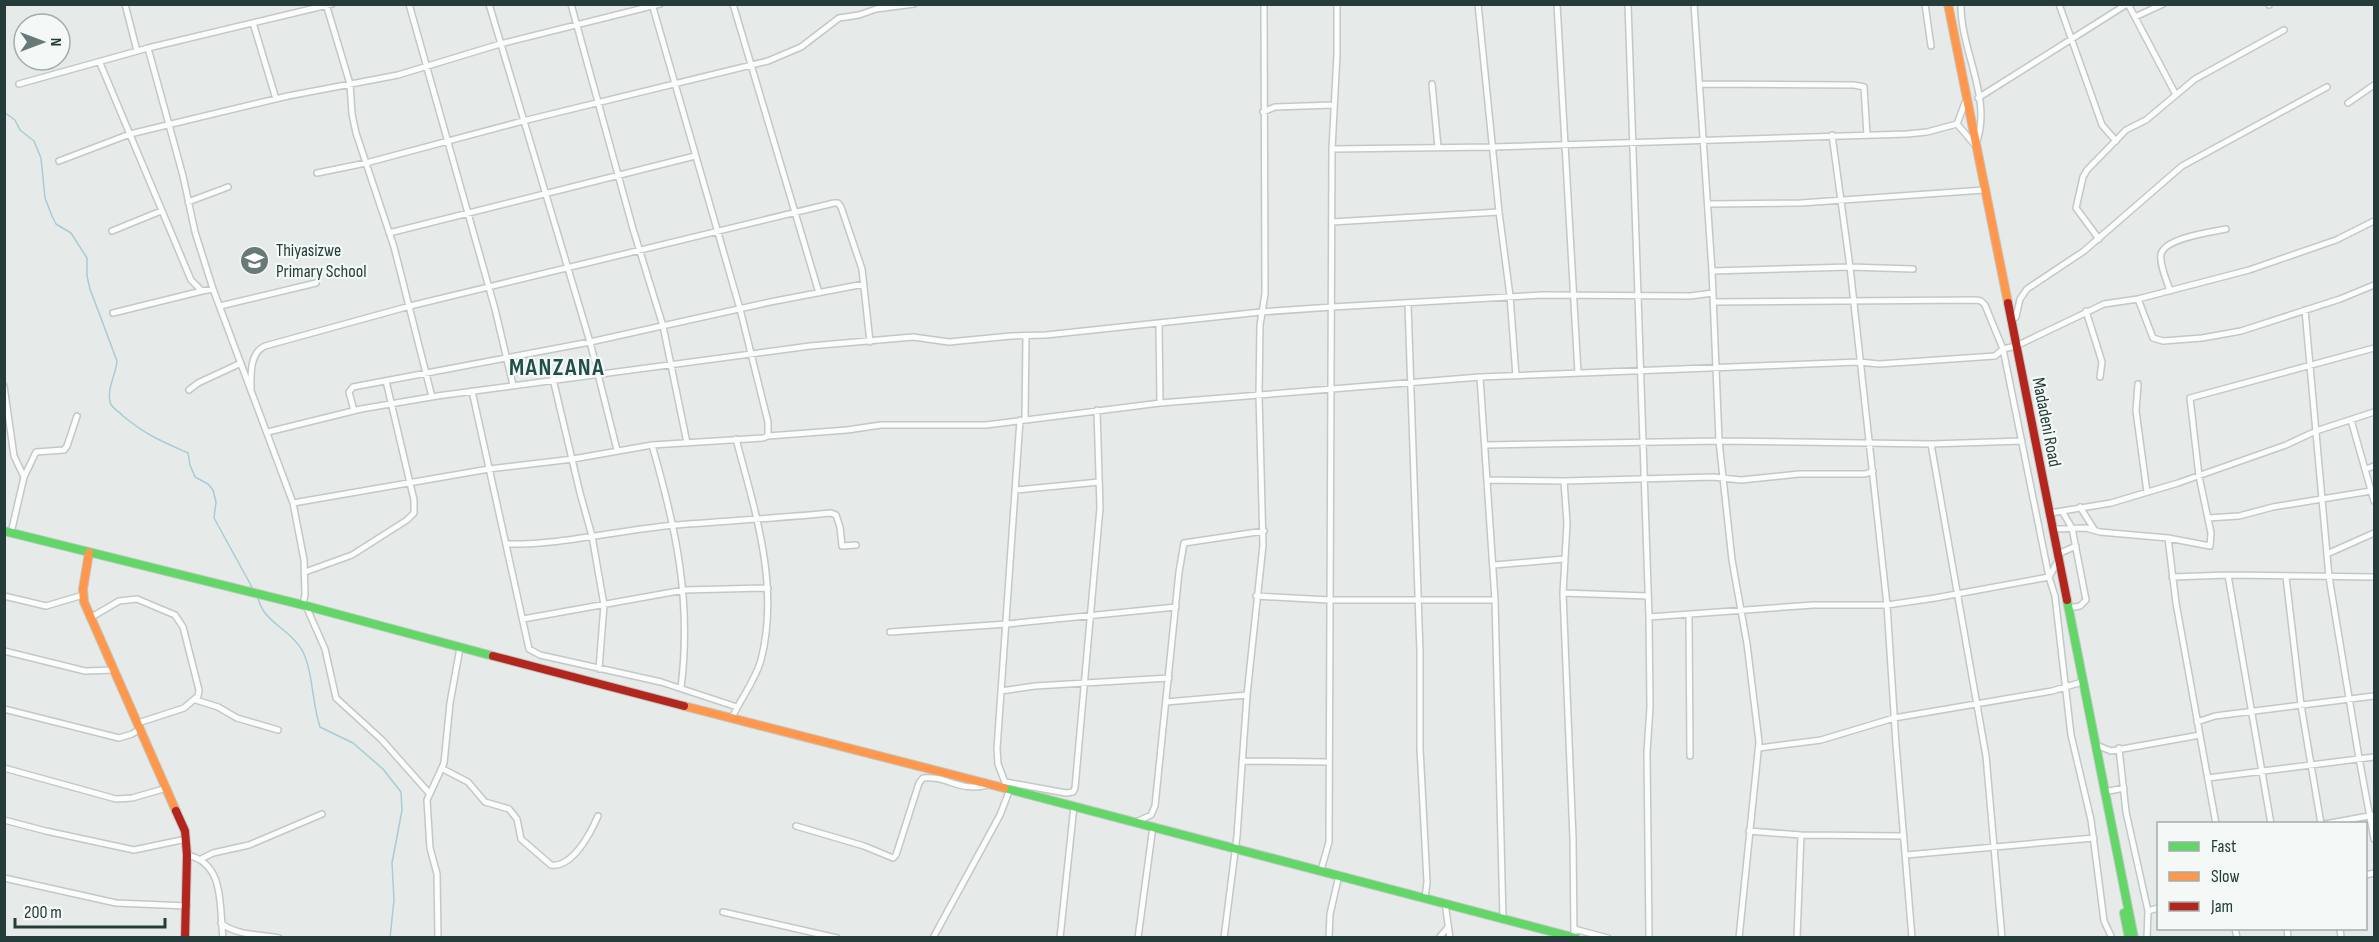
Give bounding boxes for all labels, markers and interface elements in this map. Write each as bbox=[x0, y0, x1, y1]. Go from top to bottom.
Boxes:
north arrow bbox=[12, 12, 72, 72]
text: N bbox=[46, 38, 65, 46]
place label: Thiyasizwe Primary School bbox=[276, 240, 367, 282]
school or university icon: Thiyasizwe Primary School bbox=[239, 244, 271, 276]
district label: MANZANA bbox=[509, 353, 605, 382]
street label: Madadeni Road bbox=[2028, 376, 2065, 469]
legend bbox=[2157, 822, 2367, 930]
text: Fast bbox=[2211, 836, 2237, 857]
text: Slow bbox=[2211, 866, 2240, 887]
scale bar bbox=[15, 891, 165, 929]
text: Jam bbox=[2210, 896, 2233, 917]
text: 200 m bbox=[24, 902, 62, 923]

